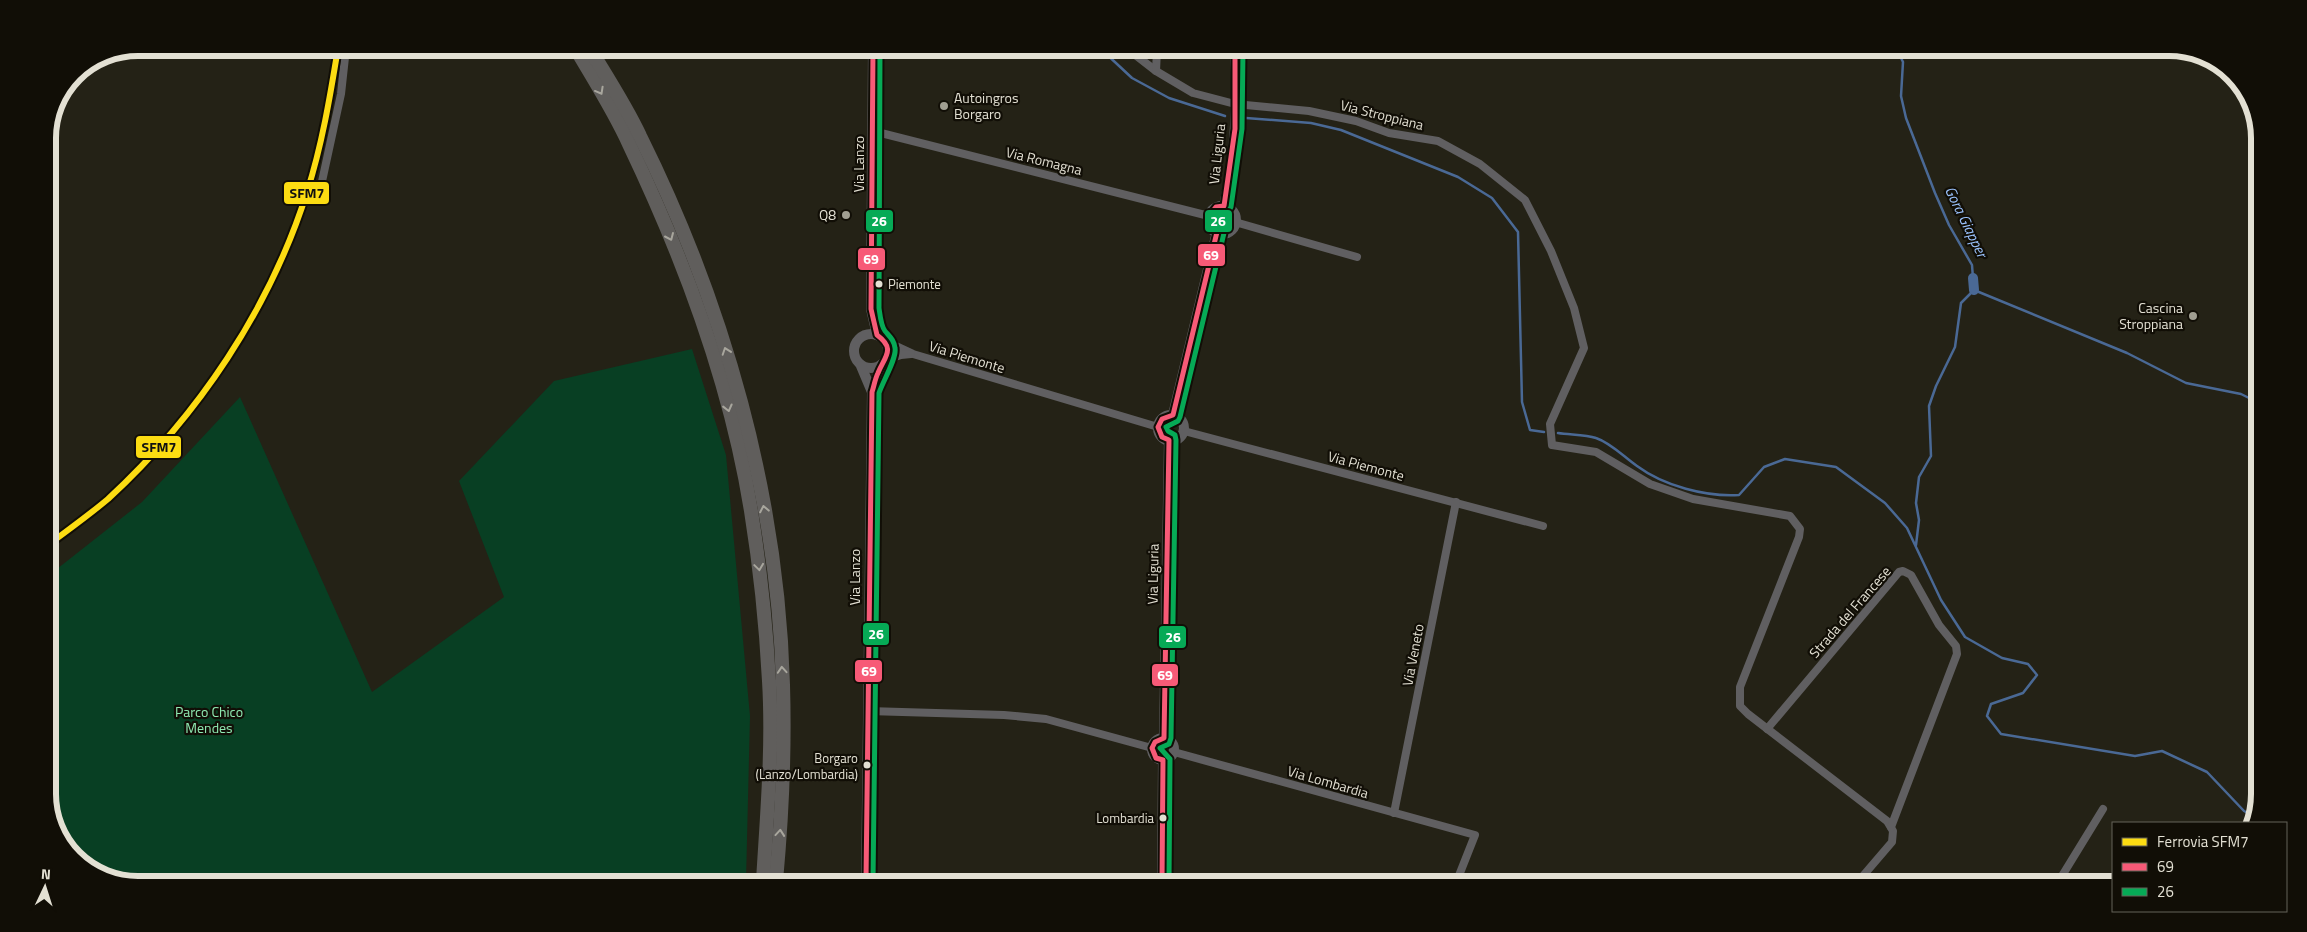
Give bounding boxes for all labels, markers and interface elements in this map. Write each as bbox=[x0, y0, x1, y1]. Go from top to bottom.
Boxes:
one-way arrow bbox=[594, 86, 604, 95]
place label: Autoingros Borgaro bbox=[954, 87, 1018, 124]
street label: Via Stroppiana bbox=[1338, 94, 1426, 135]
marker: Autoingros Borgaro bbox=[938, 100, 950, 112]
street label: Via Liguria bbox=[1203, 123, 1230, 185]
street label: Via Lanzo bbox=[848, 136, 869, 192]
street label: Via Romagna bbox=[1004, 141, 1084, 180]
line badge: SFM7 bbox=[283, 181, 330, 205]
text: SFM7 bbox=[290, 182, 324, 203]
water label: Gora Giapper bbox=[1939, 182, 1995, 264]
place label: Q8 bbox=[819, 204, 836, 225]
marker: Q8 bbox=[840, 209, 852, 221]
line badge: 26 bbox=[865, 209, 894, 233]
line badge: 26 bbox=[1204, 209, 1233, 233]
text: 26 bbox=[871, 210, 887, 231]
text: 26 bbox=[1210, 210, 1226, 231]
one-way arrow bbox=[664, 232, 675, 241]
line badge: 69 bbox=[1197, 243, 1226, 267]
text: 69 bbox=[1203, 244, 1219, 265]
line badge: 69 bbox=[857, 247, 886, 271]
text: 69 bbox=[863, 248, 879, 269]
place label: Piemonte bbox=[888, 274, 941, 294]
marker: Piemonte bbox=[874, 279, 884, 289]
place label: Cascina Stroppiana bbox=[2119, 297, 2183, 334]
marker: Cascina Stroppiana bbox=[2187, 310, 2199, 322]
street label: Via Piemonte bbox=[927, 335, 1008, 378]
one-way arrow bbox=[722, 347, 732, 356]
one-way arrow bbox=[722, 403, 733, 412]
line badge: SFM7 bbox=[135, 435, 182, 459]
text: SFM7 bbox=[142, 436, 176, 457]
street label: Via Piemonte bbox=[1326, 445, 1407, 486]
one-way arrow bbox=[760, 504, 770, 513]
street label: Via Liguria bbox=[1141, 543, 1164, 604]
street label: Via Lanzo bbox=[844, 549, 865, 605]
street label: Strada del Francese bbox=[1804, 561, 1895, 662]
one-way arrow bbox=[753, 563, 764, 571]
line badge: 26 bbox=[862, 622, 890, 646]
street label: Via Veneto bbox=[1396, 622, 1429, 688]
text: 26 bbox=[868, 623, 884, 644]
line badge: 26 bbox=[1158, 625, 1187, 649]
text: 26 bbox=[1165, 626, 1181, 647]
line badge: 69 bbox=[854, 659, 883, 683]
text: 69 bbox=[861, 660, 877, 681]
line badge: 69 bbox=[1151, 663, 1179, 687]
text: 69 bbox=[1157, 664, 1173, 685]
one-way arrow bbox=[777, 666, 788, 674]
park label: Parco Chico Mendes bbox=[175, 701, 243, 738]
place label: Borgaro (Lanzo/Lombardia) bbox=[756, 748, 858, 784]
marker: Borgaro (Lanzo/Lombardia) bbox=[862, 760, 872, 770]
street label: Via Lombardia bbox=[1285, 760, 1371, 803]
place label: Lombardia bbox=[1096, 808, 1154, 828]
marker: Lombardia bbox=[1158, 813, 1168, 823]
legend bbox=[2112, 822, 2287, 912]
one-way arrow bbox=[774, 828, 785, 836]
text: Ferrovia SFM7 bbox=[2157, 830, 2249, 853]
text: 69 bbox=[2157, 855, 2174, 878]
north arrow bbox=[20, 862, 70, 912]
text: N bbox=[40, 863, 52, 884]
text: 26 bbox=[2157, 880, 2174, 903]

